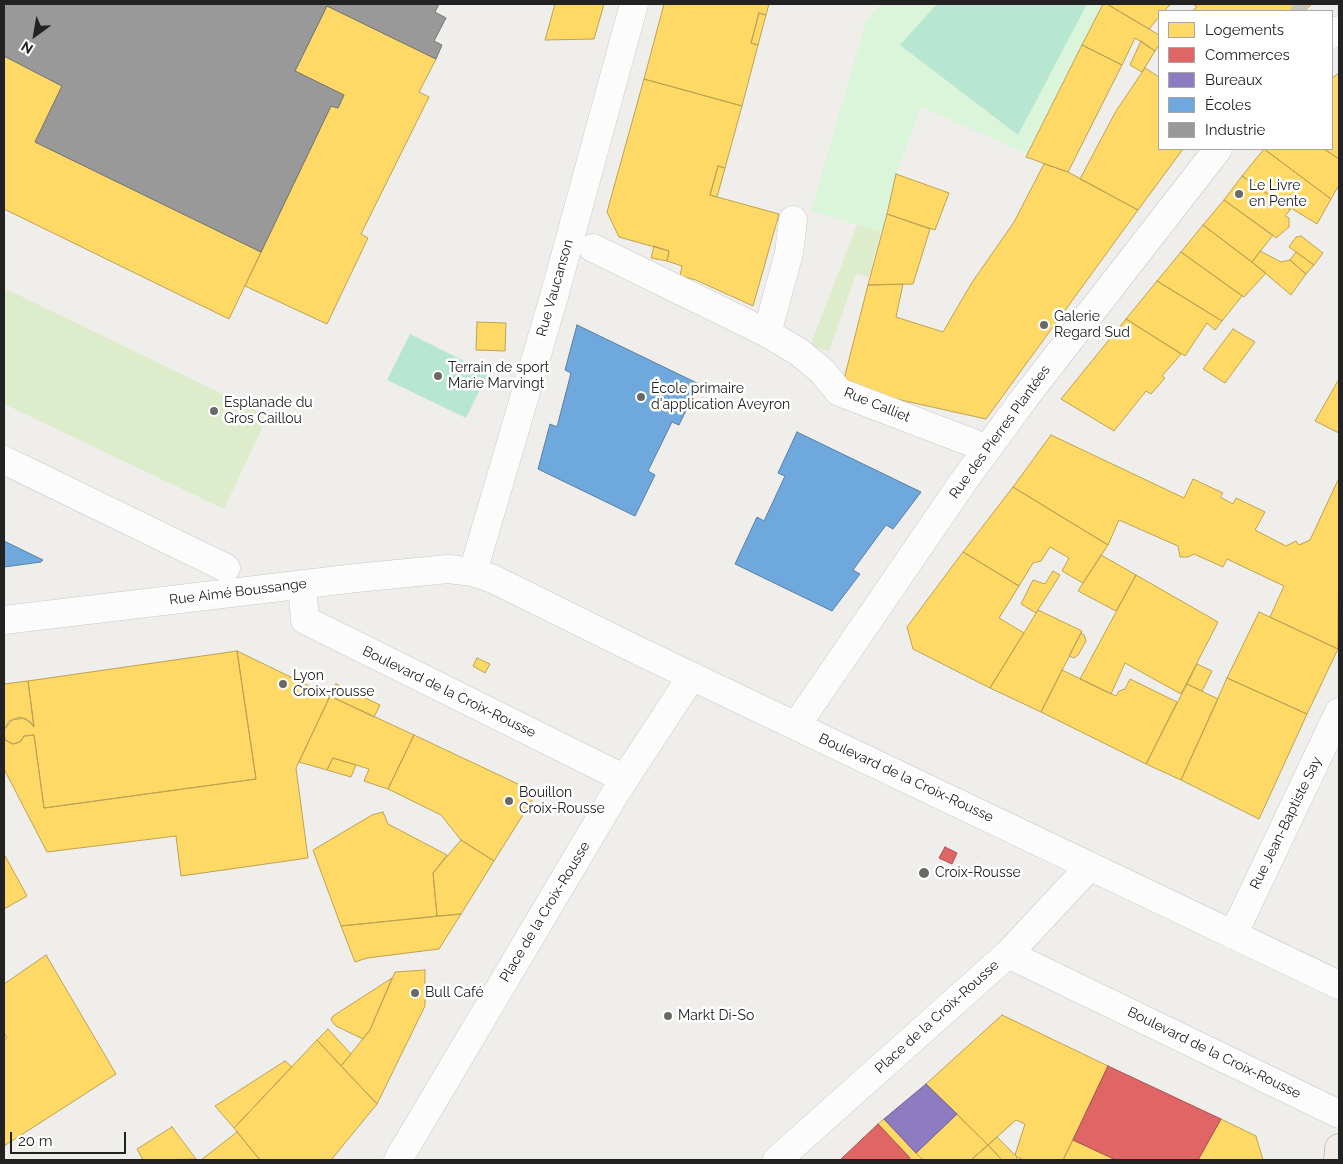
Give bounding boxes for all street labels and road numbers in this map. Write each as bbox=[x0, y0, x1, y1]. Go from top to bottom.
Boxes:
street label: Rue Vaucanson bbox=[533, 237, 577, 339]
street label: Rue des Pierres Plantées bbox=[946, 362, 1054, 502]
street label: Rue Calliet bbox=[841, 384, 913, 426]
street label: Rue Aimé Boussange bbox=[168, 575, 308, 609]
street label: Boulevard de la Croix-Rousse bbox=[360, 643, 538, 741]
street label: Boulevard de la Croix-Rousse bbox=[816, 730, 996, 826]
street label: Rue Jean-Baptiste Say bbox=[1247, 754, 1325, 892]
street label: Place de la Croix-Rousse bbox=[496, 839, 594, 985]
street label: Place de la Croix-Rousse bbox=[872, 957, 1002, 1077]
street label: Boulevard de la Croix-Rousse bbox=[1125, 1004, 1303, 1102]

